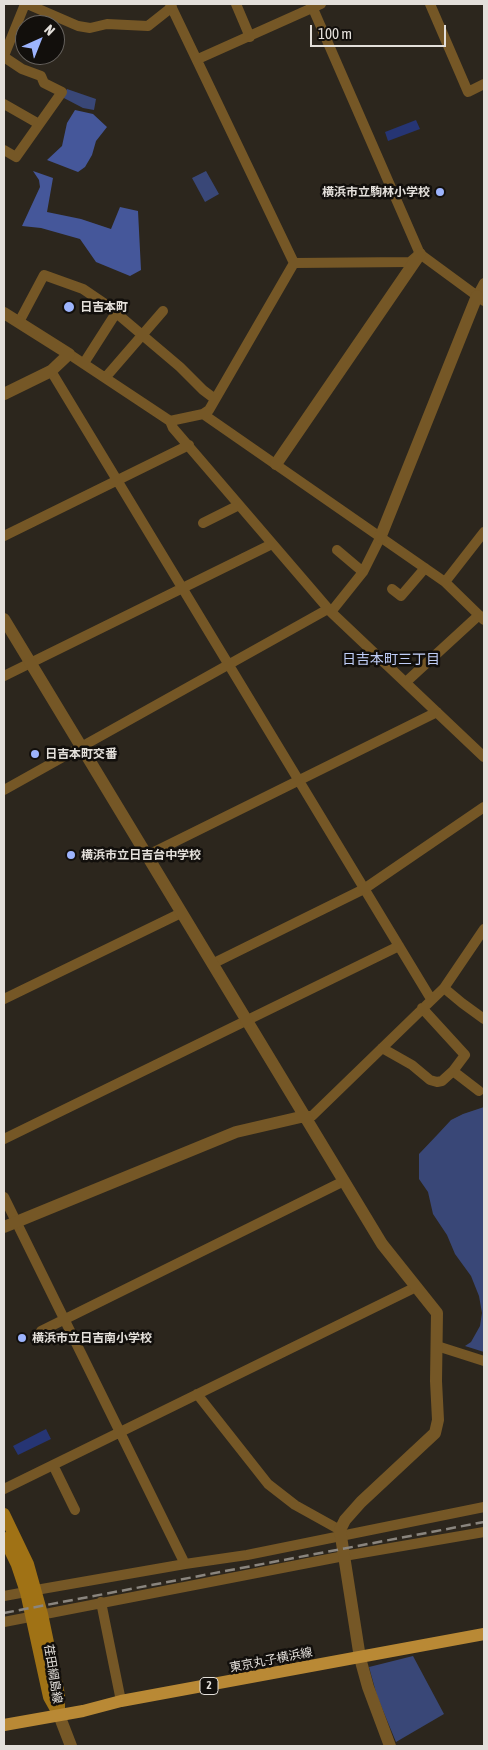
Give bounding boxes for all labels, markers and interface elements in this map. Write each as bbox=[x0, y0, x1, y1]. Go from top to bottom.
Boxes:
north arrow bbox=[15, 15, 65, 65]
scale bar bbox=[313, 15, 449, 47]
text: N bbox=[41, 21, 58, 39]
text: 100 m bbox=[318, 25, 352, 42]
place label: 横浜市立駒林小学校 bbox=[322, 185, 430, 199]
marker: 横浜市立駒林小学校 bbox=[434, 186, 446, 198]
marker: 日吉本町 bbox=[62, 300, 76, 314]
place label: 日吉本町 bbox=[80, 300, 128, 314]
district label: 日吉本町三丁目 bbox=[342, 652, 440, 668]
place label: 日吉本町交番 bbox=[45, 747, 117, 761]
marker: 日吉本町交番 bbox=[29, 748, 41, 760]
place label: 横浜市立日吉台中学校 bbox=[81, 848, 201, 862]
marker: 横浜市立日吉台中学校 bbox=[65, 849, 77, 861]
place label: 横浜市立日吉南小学校 bbox=[32, 1331, 152, 1345]
marker: 横浜市立日吉南小学校 bbox=[16, 1332, 28, 1344]
street label: 荏田綱島線 bbox=[41, 1643, 65, 1705]
street label: 東京丸子横浜線 bbox=[228, 1645, 314, 1675]
road number: 2 bbox=[200, 1678, 218, 1694]

